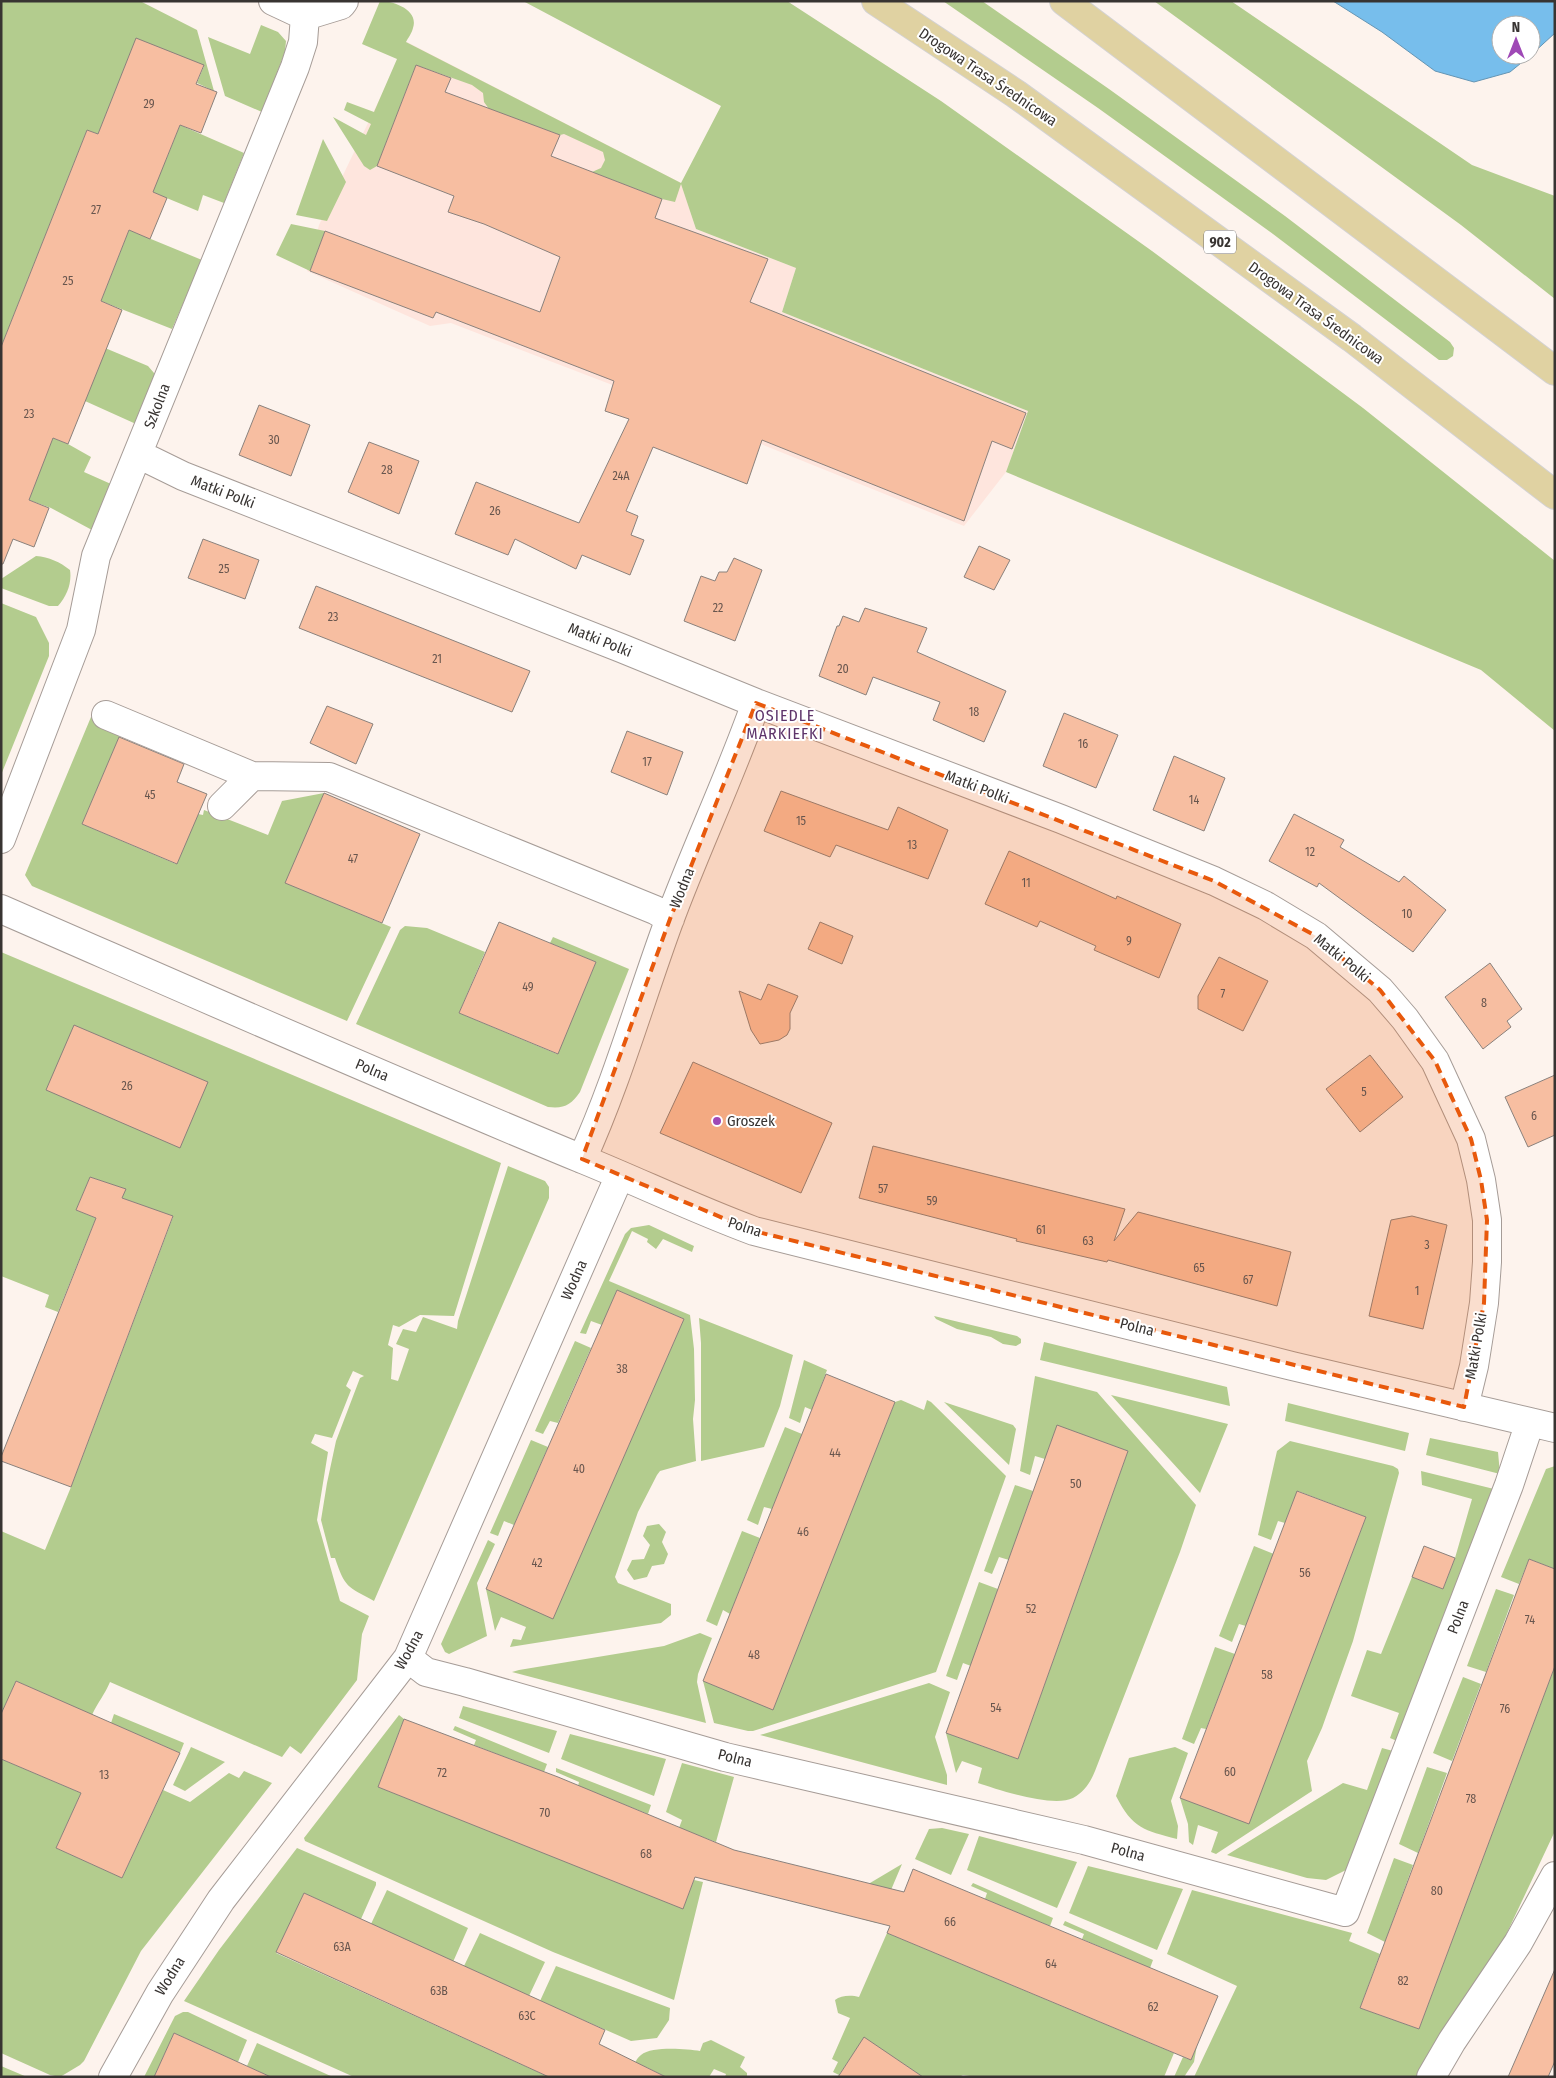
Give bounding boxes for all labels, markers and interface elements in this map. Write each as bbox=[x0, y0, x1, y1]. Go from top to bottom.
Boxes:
north arrow bbox=[1491, 15, 1541, 65]
text: N bbox=[1512, 19, 1520, 36]
street label: Drogowa Trasa Średnicowa bbox=[916, 24, 1060, 130]
house number: 29 bbox=[143, 97, 155, 111]
house number: 27 bbox=[91, 203, 101, 217]
road number: 902 bbox=[1204, 230, 1236, 253]
street label: Drogowa Trasa Średnicowa bbox=[1245, 258, 1387, 368]
house number: 25 bbox=[63, 274, 74, 288]
street label: Szkolna bbox=[140, 381, 174, 431]
house number: 23 bbox=[24, 407, 34, 421]
house number: 30 bbox=[268, 433, 280, 447]
house number: 28 bbox=[381, 463, 393, 477]
house number: 24A bbox=[612, 469, 630, 483]
street label: Matki Polki bbox=[188, 472, 258, 512]
house number: 26 bbox=[489, 504, 501, 518]
house number: 25 bbox=[219, 562, 230, 576]
house number: 22 bbox=[713, 601, 723, 615]
house number: 23 bbox=[328, 610, 338, 624]
street label: Matki Polki bbox=[565, 619, 635, 661]
house number: 21 bbox=[432, 652, 442, 666]
house number: 20 bbox=[837, 662, 849, 676]
house number: 18 bbox=[969, 705, 979, 719]
district label: OSIEDLE MARKIEFKI bbox=[746, 706, 824, 743]
house number: 16 bbox=[1078, 737, 1088, 751]
house number: 17 bbox=[642, 755, 652, 769]
street label: Matki Polki bbox=[942, 767, 1012, 807]
house number: 45 bbox=[144, 788, 156, 802]
house number: 14 bbox=[1189, 793, 1199, 807]
house number: 15 bbox=[796, 814, 807, 828]
house number: 13 bbox=[907, 838, 917, 852]
house number: 12 bbox=[1305, 845, 1315, 859]
house number: 47 bbox=[348, 852, 358, 866]
street label: Wodna bbox=[666, 865, 698, 911]
house number: 11 bbox=[1021, 876, 1031, 890]
house number: 10 bbox=[1402, 907, 1412, 921]
street label: Matki Polki bbox=[1310, 930, 1374, 986]
house number: 9 bbox=[1126, 934, 1132, 948]
house number: 49 bbox=[522, 980, 534, 994]
house number: 7 bbox=[1221, 987, 1226, 1001]
house number: 8 bbox=[1481, 996, 1487, 1010]
street label: Polna bbox=[353, 1055, 391, 1085]
house number: 26 bbox=[121, 1079, 133, 1093]
house number: 5 bbox=[1361, 1085, 1367, 1099]
house number: 6 bbox=[1531, 1109, 1537, 1123]
place label: Groszek bbox=[727, 1112, 775, 1130]
marker: Groszek bbox=[711, 1115, 723, 1127]
house number: 57 bbox=[878, 1182, 888, 1196]
house number: 59 bbox=[926, 1194, 938, 1208]
street label: Polna bbox=[726, 1213, 764, 1241]
house number: 61 bbox=[1036, 1223, 1046, 1237]
house number: 63 bbox=[1082, 1234, 1094, 1248]
house number: 3 bbox=[1424, 1238, 1430, 1252]
street label: Wodna bbox=[557, 1257, 591, 1303]
house number: 65 bbox=[1193, 1261, 1205, 1275]
house number: 67 bbox=[1243, 1273, 1253, 1287]
house number: 1 bbox=[1415, 1284, 1419, 1298]
street label: Matki Polki bbox=[1461, 1311, 1491, 1381]
street label: Polna bbox=[1118, 1314, 1156, 1340]
house number: 38 bbox=[616, 1362, 628, 1376]
house number: 44 bbox=[829, 1446, 841, 1460]
house number: 40 bbox=[573, 1462, 585, 1476]
house number: 50 bbox=[1070, 1477, 1082, 1491]
house number: 46 bbox=[797, 1525, 809, 1539]
house number: 42 bbox=[532, 1556, 542, 1570]
house number: 56 bbox=[1299, 1566, 1311, 1580]
street label: Polna bbox=[1443, 1598, 1473, 1636]
house number: 52 bbox=[1026, 1602, 1036, 1616]
house number: 74 bbox=[1525, 1613, 1535, 1627]
street label: Wodna bbox=[391, 1627, 427, 1673]
house number: 48 bbox=[748, 1648, 760, 1662]
house number: 58 bbox=[1261, 1668, 1273, 1682]
house number: 54 bbox=[990, 1701, 1002, 1715]
house number: 76 bbox=[1500, 1702, 1510, 1716]
street label: Polna bbox=[716, 1745, 754, 1771]
house number: 60 bbox=[1224, 1765, 1236, 1779]
house number: 72 bbox=[437, 1766, 447, 1780]
house number: 13 bbox=[99, 1768, 109, 1782]
house number: 78 bbox=[1466, 1792, 1476, 1806]
house number: 70 bbox=[540, 1806, 550, 1820]
street label: Polna bbox=[1109, 1839, 1147, 1865]
house number: 68 bbox=[640, 1847, 652, 1861]
house number: 80 bbox=[1431, 1884, 1443, 1898]
house number: 66 bbox=[944, 1915, 956, 1929]
house number: 63A bbox=[333, 1940, 351, 1954]
street label: Wodna bbox=[151, 1953, 189, 1999]
house number: 64 bbox=[1045, 1957, 1057, 1971]
house number: 82 bbox=[1397, 1974, 1409, 1988]
house number: 63B bbox=[430, 1984, 448, 1998]
house number: 62 bbox=[1147, 2000, 1159, 2014]
house number: 63C bbox=[518, 2009, 536, 2023]

